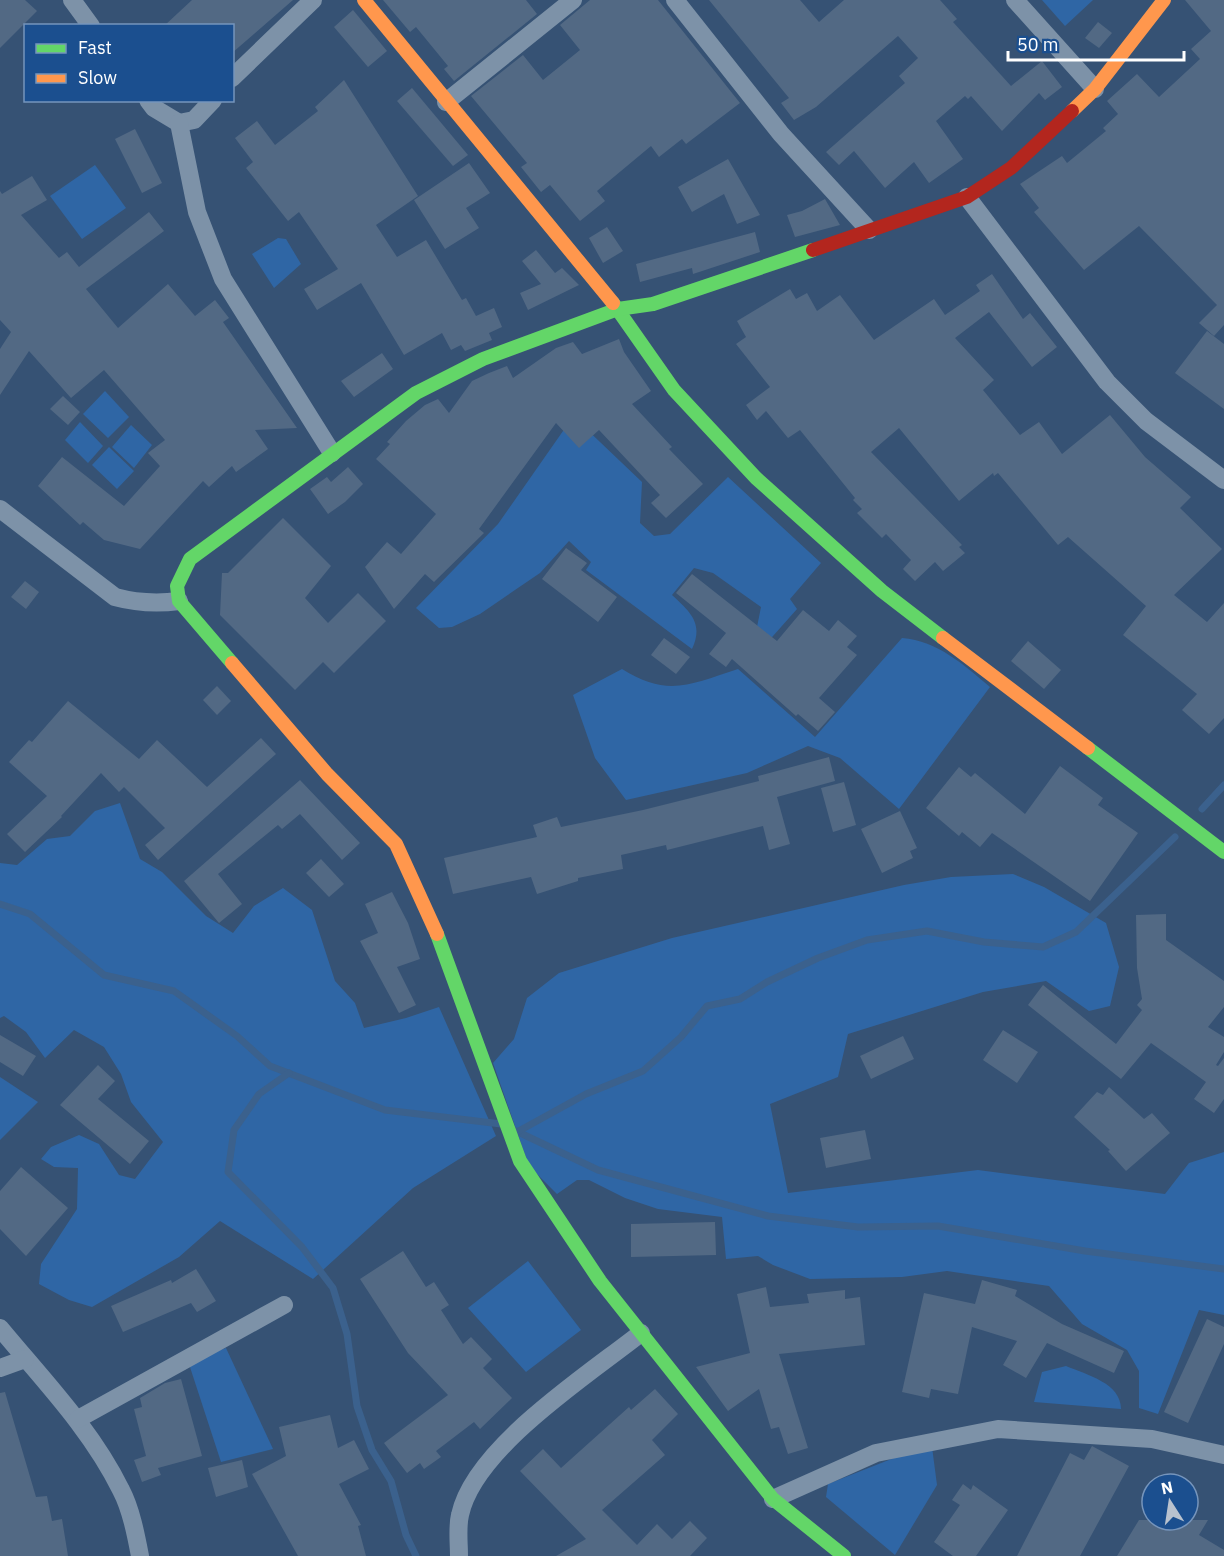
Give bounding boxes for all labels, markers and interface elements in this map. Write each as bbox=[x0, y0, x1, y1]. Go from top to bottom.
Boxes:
legend bbox=[24, 24, 234, 102]
scale bar bbox=[1008, 24, 1184, 62]
text: 50 m bbox=[1017, 33, 1059, 56]
text: Fast bbox=[78, 36, 112, 59]
text: Slow bbox=[78, 66, 117, 89]
north arrow bbox=[1140, 1472, 1200, 1532]
text: N bbox=[1159, 1476, 1175, 1498]

